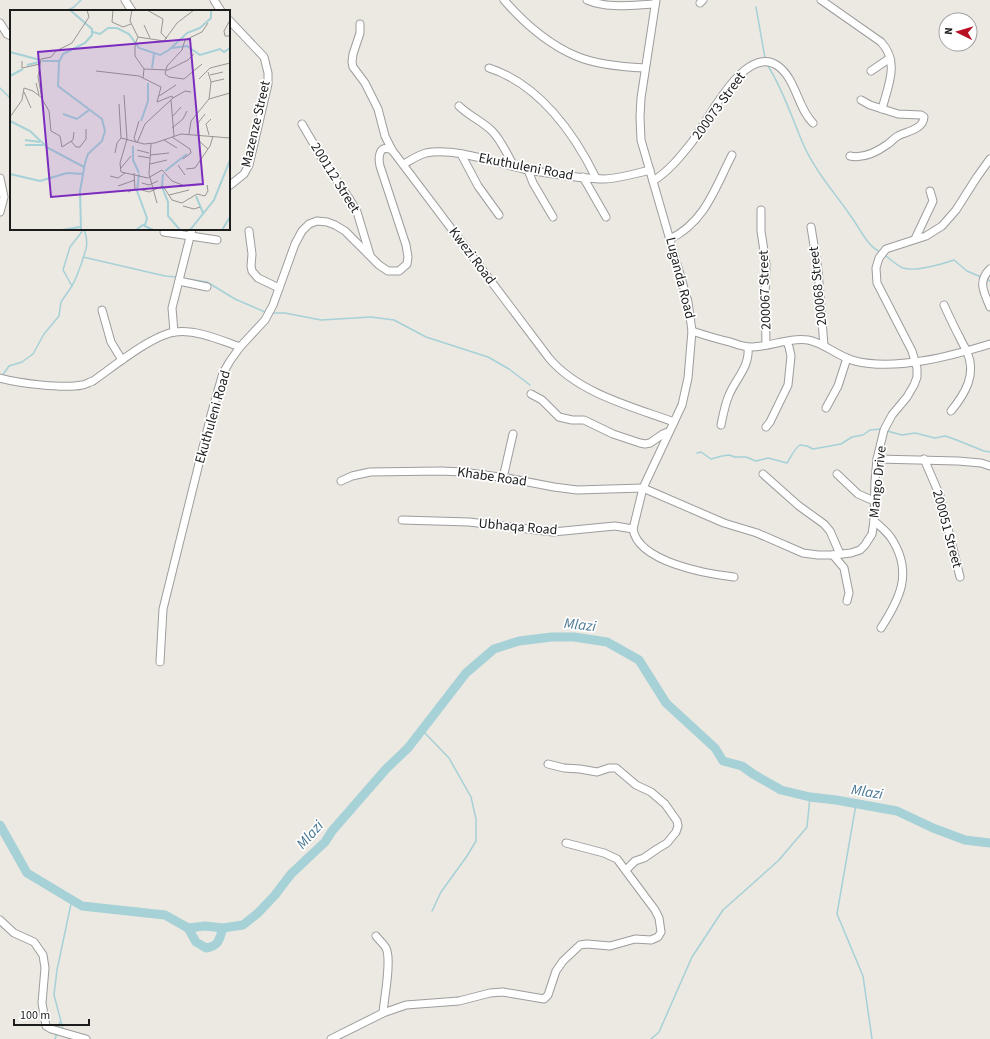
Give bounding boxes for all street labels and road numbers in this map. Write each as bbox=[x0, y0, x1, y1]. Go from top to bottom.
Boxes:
street label: 200073 Street bbox=[688, 68, 751, 144]
street label: Mazenze Street bbox=[236, 78, 276, 169]
street label: 200112 Street bbox=[305, 139, 365, 217]
street label: Ekuthuleni Road bbox=[477, 148, 575, 186]
street label: Kwezi Road bbox=[444, 223, 500, 289]
street label: Luganda Road bbox=[660, 235, 700, 321]
street label: 200068 Street bbox=[804, 245, 832, 327]
street label: 200067 Street bbox=[754, 250, 776, 330]
street label: Ekuthuleni Road bbox=[190, 368, 236, 466]
street label: Mango Drive bbox=[864, 445, 892, 519]
street label: Khabe Road bbox=[456, 462, 528, 492]
street label: 200051 Street bbox=[927, 488, 967, 570]
street label: Ubhaqa Road bbox=[478, 514, 558, 540]

